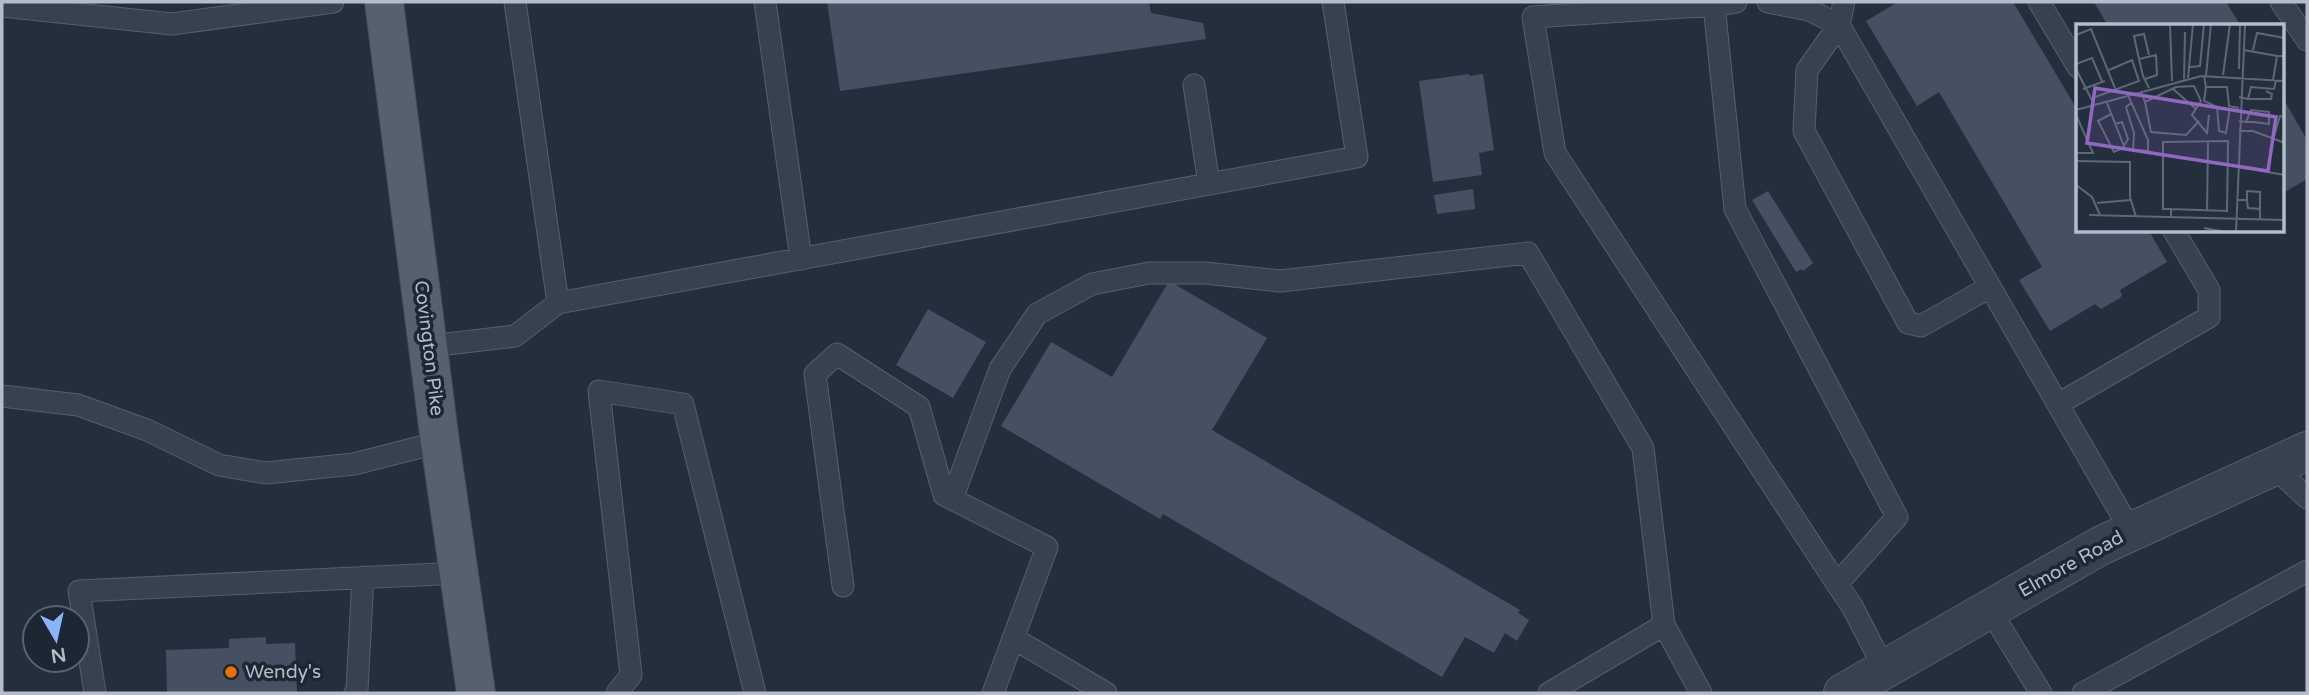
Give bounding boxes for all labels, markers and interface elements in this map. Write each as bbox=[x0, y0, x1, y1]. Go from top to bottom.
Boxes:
inset map bbox=[2076, 24, 2284, 233]
street label: Covington Pike bbox=[410, 279, 448, 417]
street label: Elmore Road bbox=[2015, 526, 2127, 602]
north arrow bbox=[21, 604, 91, 674]
text: N bbox=[49, 643, 68, 667]
place label: Wendy's bbox=[245, 661, 321, 683]
marker: Wendy's bbox=[223, 664, 239, 680]

